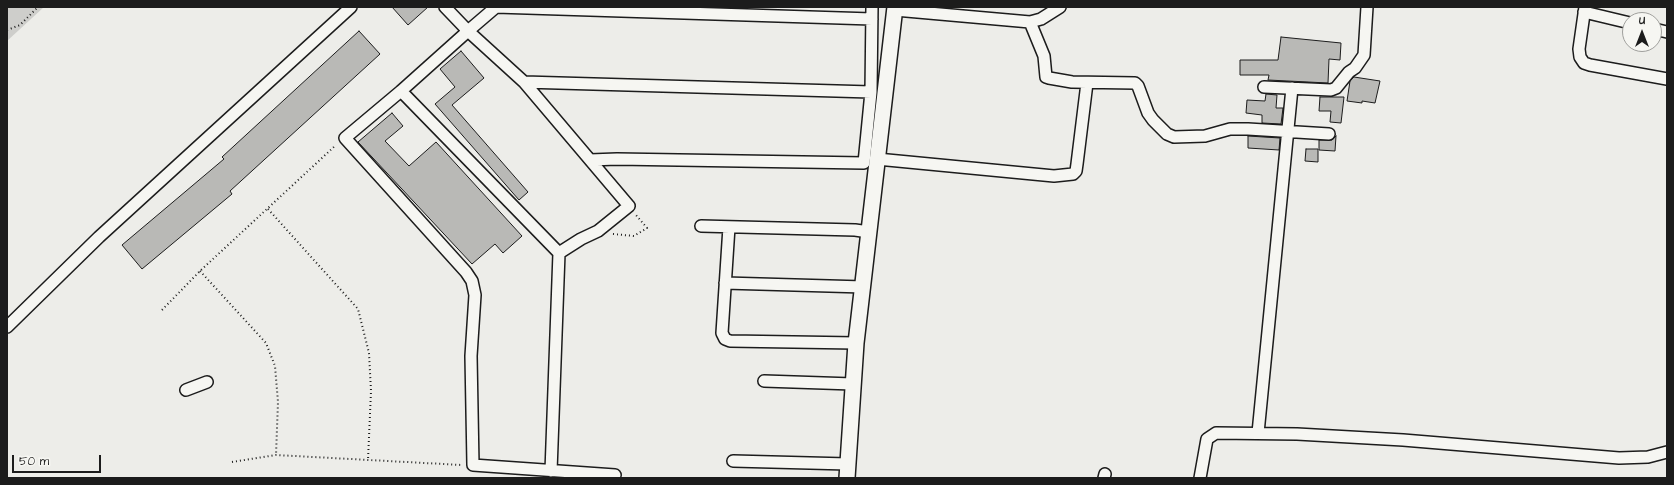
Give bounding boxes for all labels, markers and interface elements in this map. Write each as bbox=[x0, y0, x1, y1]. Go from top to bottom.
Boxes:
north arrow bbox=[1622, 12, 1662, 52]
text: U bbox=[1639, 13, 1645, 28]
scale bar bbox=[14, 447, 103, 473]
text: 50 m bbox=[19, 453, 49, 470]

